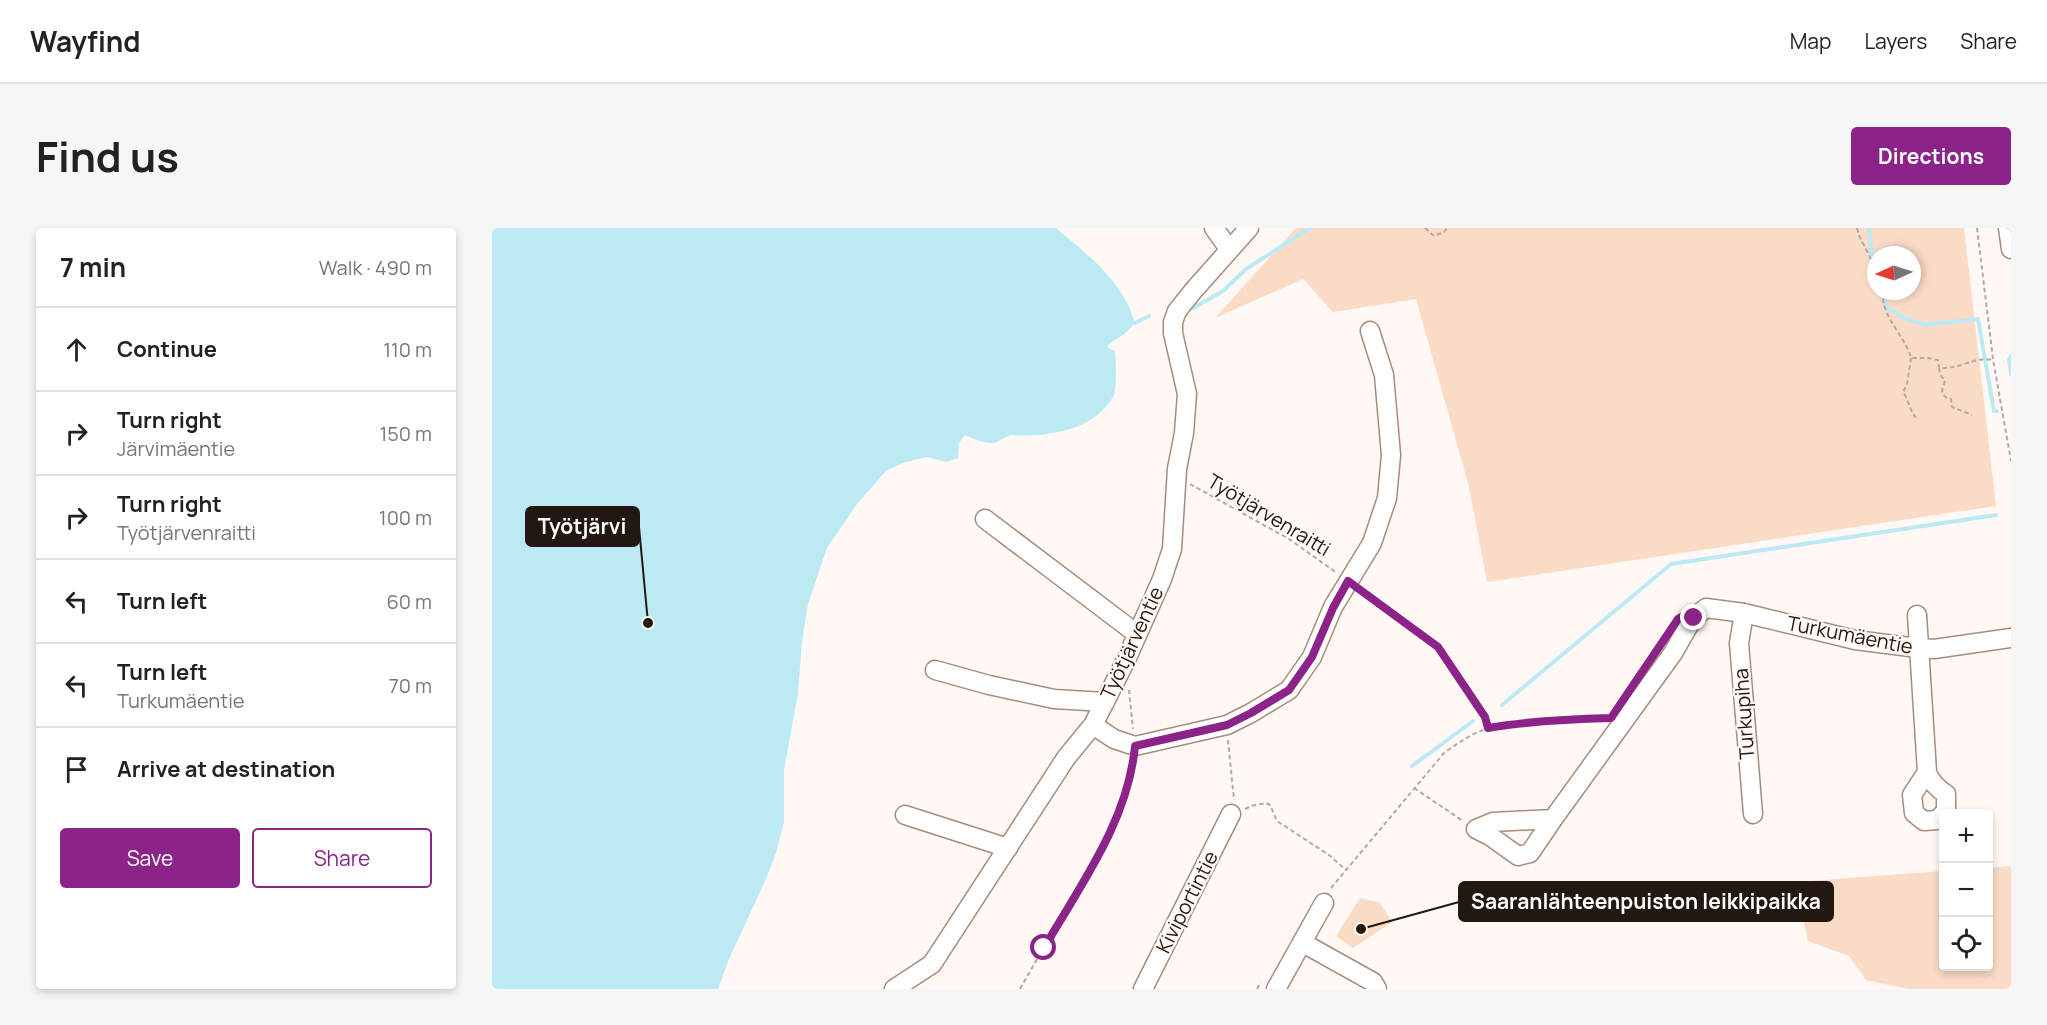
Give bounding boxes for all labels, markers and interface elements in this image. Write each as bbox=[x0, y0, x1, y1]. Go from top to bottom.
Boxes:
text: Wayfind bbox=[30, 22, 140, 60]
text: Map bbox=[1790, 27, 1831, 55]
text: Layers bbox=[1864, 27, 1927, 55]
text: Share bbox=[1960, 27, 2017, 55]
text: Find us bbox=[36, 127, 179, 185]
button: Directions bbox=[1851, 127, 2011, 185]
north arrow bbox=[1867, 246, 1921, 300]
text: 7 min bbox=[60, 249, 126, 285]
text: Walk · 490 m bbox=[319, 254, 432, 281]
icon: ahead bbox=[60, 333, 93, 366]
text: Continue bbox=[117, 334, 217, 364]
text: 110 m bbox=[383, 336, 432, 363]
text: Turn right bbox=[117, 405, 222, 435]
icon: right bbox=[60, 417, 93, 450]
text: 150 m bbox=[379, 420, 432, 447]
text: Järvimäentie bbox=[117, 435, 235, 462]
street label: Työtjärvenraitti bbox=[1203, 467, 1336, 562]
text: Turn right bbox=[117, 489, 222, 519]
icon: right bbox=[60, 501, 93, 534]
text: 100 m bbox=[379, 504, 432, 531]
callout: Työtjärvi bbox=[526, 507, 639, 546]
text: Työtjärvi bbox=[538, 512, 626, 540]
text: Työtjärvenraitti bbox=[117, 519, 256, 546]
street label: Työtjärventie bbox=[1094, 582, 1169, 703]
icon: left bbox=[60, 585, 93, 618]
text: Turn left bbox=[117, 586, 207, 616]
text: 60 m bbox=[386, 588, 432, 615]
route end bbox=[1680, 604, 1706, 630]
street label: Turkumäentie bbox=[1785, 609, 1915, 660]
text: Turn left bbox=[117, 657, 207, 687]
street label: Turkupiha bbox=[1727, 668, 1760, 761]
icon: left bbox=[60, 669, 93, 702]
text: 70 m bbox=[389, 672, 432, 699]
text: Turkumäentie bbox=[117, 687, 245, 714]
icon: arrive bbox=[60, 753, 93, 786]
text: Arrive at destination bbox=[117, 754, 335, 784]
map controls bbox=[1939, 809, 1993, 971]
button: + bbox=[1939, 809, 1993, 863]
button: Save bbox=[60, 828, 240, 888]
button: Share bbox=[252, 828, 432, 888]
street label: Kiviportintie bbox=[1149, 846, 1224, 957]
button: − bbox=[1939, 863, 1993, 917]
callout: Saaranlähteenpuiston leikkipaikka bbox=[1459, 882, 1833, 921]
text: Saaranlähteenpuiston leikkipaikka bbox=[1471, 887, 1821, 915]
button: locate bbox=[1939, 917, 1993, 971]
route start bbox=[1030, 934, 1056, 960]

